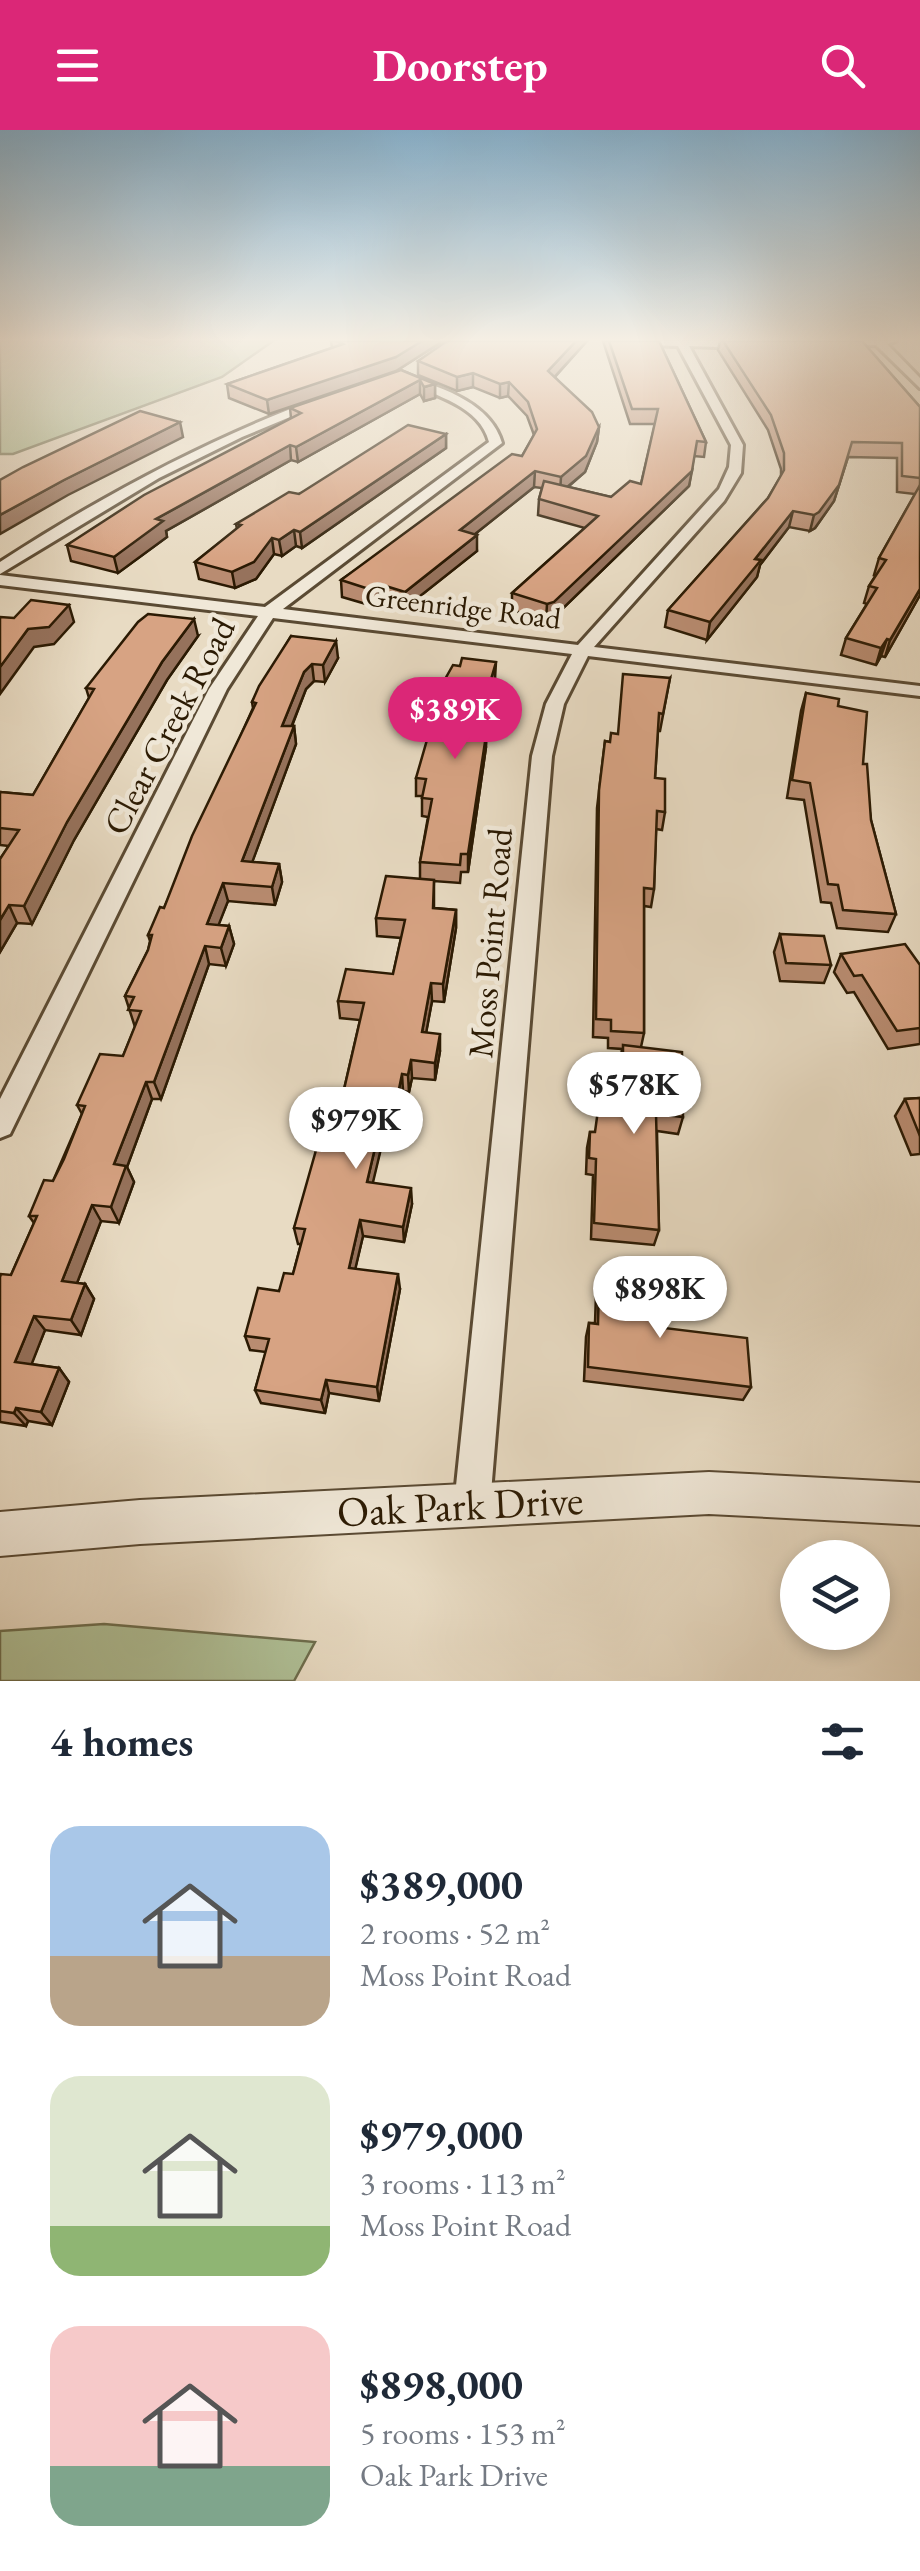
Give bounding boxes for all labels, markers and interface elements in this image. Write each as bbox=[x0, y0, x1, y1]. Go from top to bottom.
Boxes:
text: Doorstep bbox=[372, 36, 548, 94]
icon: menu bbox=[50, 38, 105, 93]
icon: search bbox=[815, 38, 870, 93]
street label: Greenridge Road bbox=[363, 575, 564, 638]
street label: Clear Creek Road bbox=[92, 609, 245, 842]
pin: $389K bbox=[385, 677, 525, 762]
text: $389K bbox=[410, 688, 500, 730]
street label: Moss Point Road bbox=[457, 826, 522, 1060]
pin: $578K bbox=[564, 1052, 704, 1137]
text: $578K bbox=[589, 1063, 679, 1105]
pin: $979K bbox=[286, 1087, 426, 1172]
text: $979K bbox=[311, 1098, 401, 1140]
pin: $898K bbox=[590, 1256, 730, 1341]
text: $898K bbox=[615, 1267, 705, 1309]
street label: Oak Park Drive bbox=[335, 1472, 585, 1539]
map controls bbox=[780, 1540, 890, 1650]
button: layers bbox=[780, 1540, 890, 1650]
text: 4 homes bbox=[50, 1714, 193, 1769]
icon: filters bbox=[815, 1714, 870, 1769]
text: $389,000 bbox=[360, 1857, 523, 1912]
icon: home bbox=[130, 1866, 250, 1986]
text: 2 rooms · 52 m² bbox=[360, 1912, 550, 1954]
text: Moss Point Road bbox=[360, 1954, 571, 1996]
text: $979,000 bbox=[360, 2107, 523, 2162]
icon: home bbox=[130, 2116, 250, 2236]
text: 3 rooms · 113 m² bbox=[360, 2162, 566, 2204]
text: Moss Point Road bbox=[360, 2204, 571, 2246]
text: $898,000 bbox=[360, 2357, 523, 2412]
icon: home bbox=[130, 2366, 250, 2486]
text: 5 rooms · 153 m² bbox=[360, 2412, 566, 2454]
text: Oak Park Drive bbox=[360, 2454, 548, 2496]

